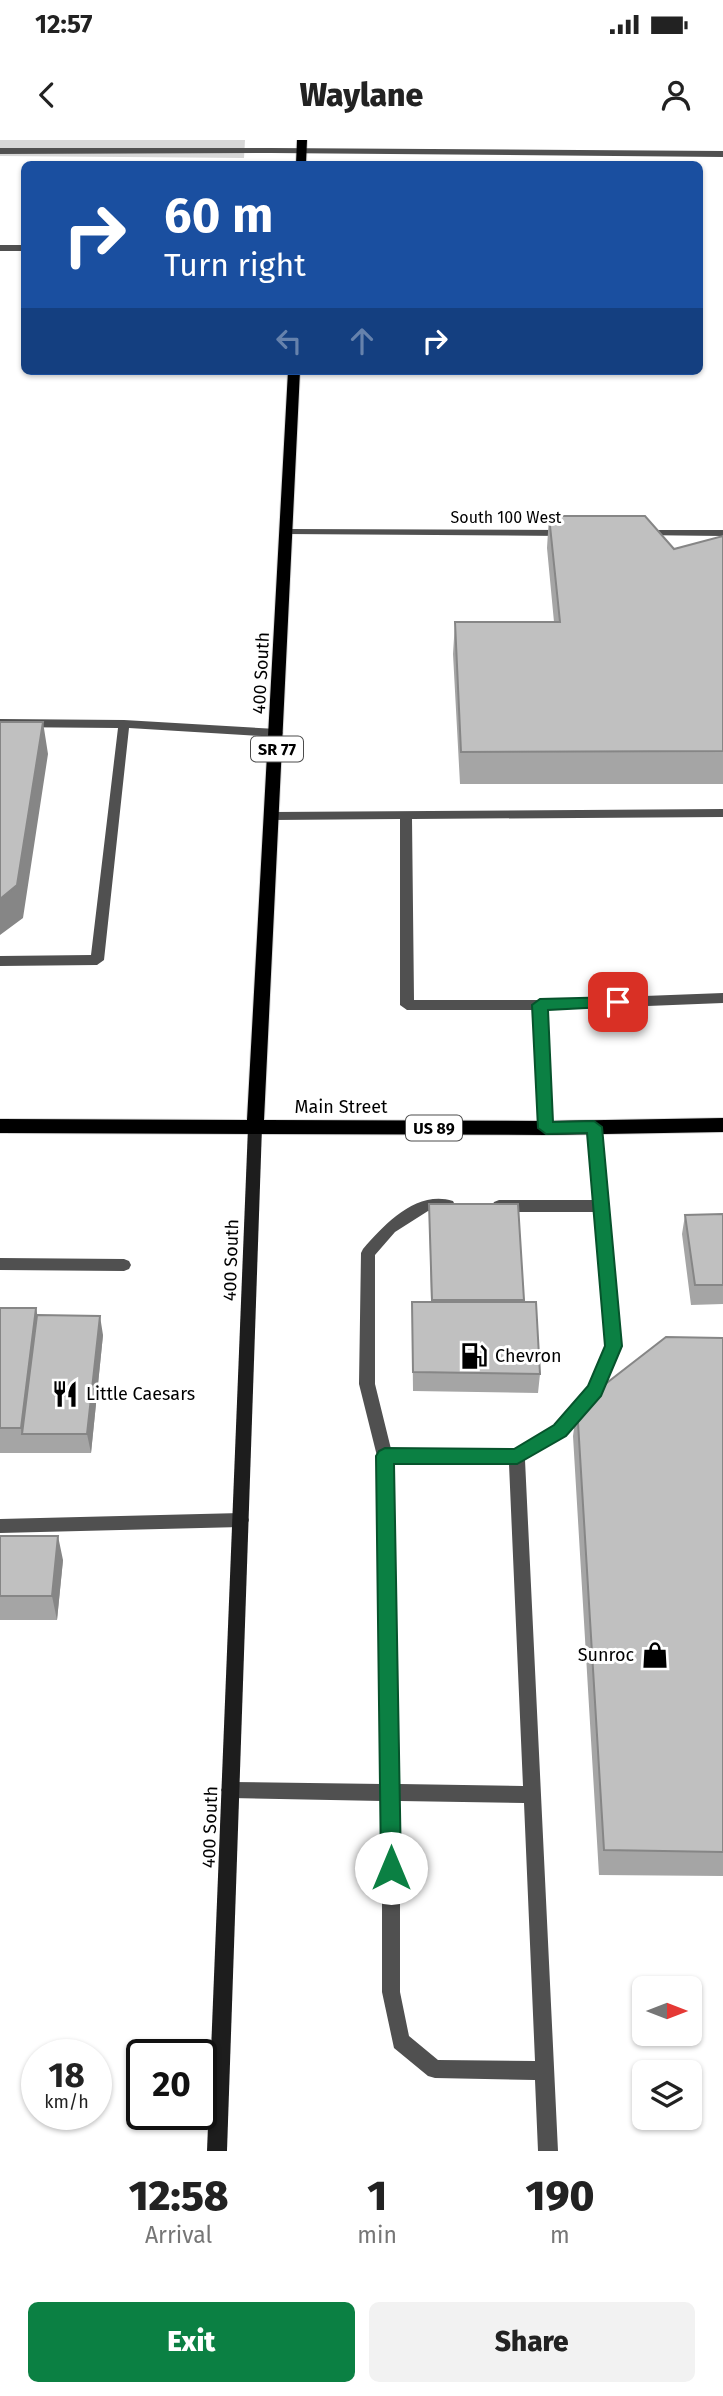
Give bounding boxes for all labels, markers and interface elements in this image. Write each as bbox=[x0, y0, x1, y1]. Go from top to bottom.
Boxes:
text: 12:57 bbox=[35, 9, 92, 40]
icon: back bbox=[28, 76, 66, 114]
text: Waylane bbox=[300, 76, 423, 114]
icon: person bbox=[657, 76, 695, 114]
text: 60 m bbox=[164, 186, 273, 245]
icon: right bbox=[49, 189, 140, 280]
text: Turn right bbox=[164, 246, 306, 284]
icon: left bbox=[270, 322, 308, 360]
icon: ahead bbox=[343, 322, 381, 360]
icon: right bbox=[416, 322, 454, 360]
street label: South 100 West bbox=[451, 508, 562, 527]
street label: 400 South bbox=[248, 631, 274, 715]
road number: SR 77 bbox=[251, 736, 303, 762]
pin bbox=[588, 972, 648, 1032]
icon: arrive bbox=[599, 983, 637, 1021]
street label: Main Street bbox=[294, 1096, 388, 1118]
road number: US 89 bbox=[406, 1116, 462, 1140]
street label: 400 South bbox=[219, 1219, 243, 1301]
fuel station icon: Chevron bbox=[459, 1341, 489, 1371]
place label: Chevron bbox=[495, 1345, 562, 1367]
restaurant icon: Little Caesars bbox=[50, 1379, 80, 1409]
place label: Little Caesars bbox=[86, 1383, 195, 1405]
shop icon: Sunroc bbox=[640, 1640, 670, 1670]
place label: Sunroc bbox=[578, 1644, 634, 1666]
street label: 400 South bbox=[198, 1786, 222, 1868]
position arrow bbox=[354, 1831, 428, 1905]
north arrow bbox=[632, 1976, 702, 2046]
map controls bbox=[632, 1976, 702, 2130]
speed limit sign: 20 bbox=[126, 2039, 217, 2130]
text: 18 bbox=[48, 2054, 85, 2096]
button: layers bbox=[632, 2060, 702, 2130]
text: km/h bbox=[44, 2091, 89, 2113]
text: 12:58 bbox=[129, 2171, 229, 2221]
text: 1 bbox=[367, 2171, 387, 2221]
text: 190 bbox=[526, 2171, 594, 2221]
text: Arrival bbox=[145, 2221, 212, 2249]
text: min bbox=[357, 2221, 397, 2249]
text: m bbox=[550, 2221, 570, 2249]
button: Exit bbox=[28, 2302, 355, 2382]
button: Share bbox=[369, 2302, 695, 2382]

